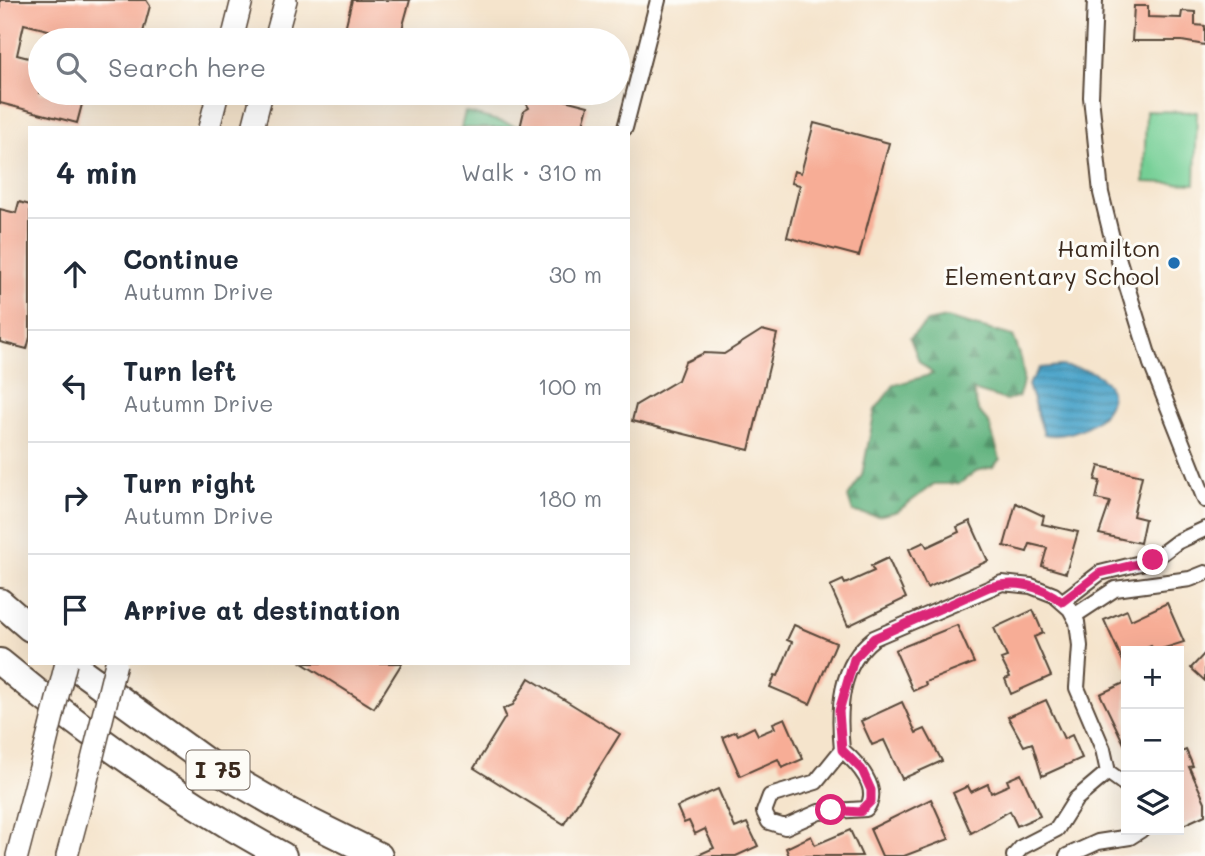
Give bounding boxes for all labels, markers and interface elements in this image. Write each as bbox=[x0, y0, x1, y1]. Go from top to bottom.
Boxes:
search box bbox=[28, 28, 630, 105]
icon: search bbox=[52, 48, 90, 86]
text: Search here bbox=[108, 50, 266, 84]
text: 4 min bbox=[56, 152, 137, 192]
text: Walk · 310 m bbox=[461, 157, 602, 187]
place label: Hamilton Elementary School bbox=[945, 232, 1160, 291]
text: Continue bbox=[123, 242, 239, 276]
icon: ahead bbox=[56, 255, 94, 293]
marker: Hamilton Elementary School bbox=[1166, 255, 1182, 271]
text: 30 m bbox=[549, 259, 602, 289]
text: Autumn Drive bbox=[123, 276, 273, 306]
text: Turn left bbox=[123, 354, 236, 388]
icon: left bbox=[56, 367, 94, 405]
text: 100 m bbox=[538, 371, 602, 401]
text: Autumn Drive bbox=[123, 388, 273, 418]
text: Turn right bbox=[123, 466, 256, 500]
icon: right bbox=[56, 479, 94, 517]
text: 180 m bbox=[538, 483, 602, 513]
text: Autumn Drive bbox=[123, 500, 273, 530]
route end bbox=[1137, 544, 1168, 575]
icon: arrive bbox=[56, 591, 94, 629]
text: Arrive at destination bbox=[123, 593, 400, 627]
map controls bbox=[1121, 646, 1184, 835]
button: + bbox=[1121, 646, 1184, 709]
button: − bbox=[1121, 709, 1184, 772]
road number: I 75 bbox=[186, 750, 249, 790]
button: layers bbox=[1121, 772, 1184, 835]
route start bbox=[815, 794, 846, 825]

